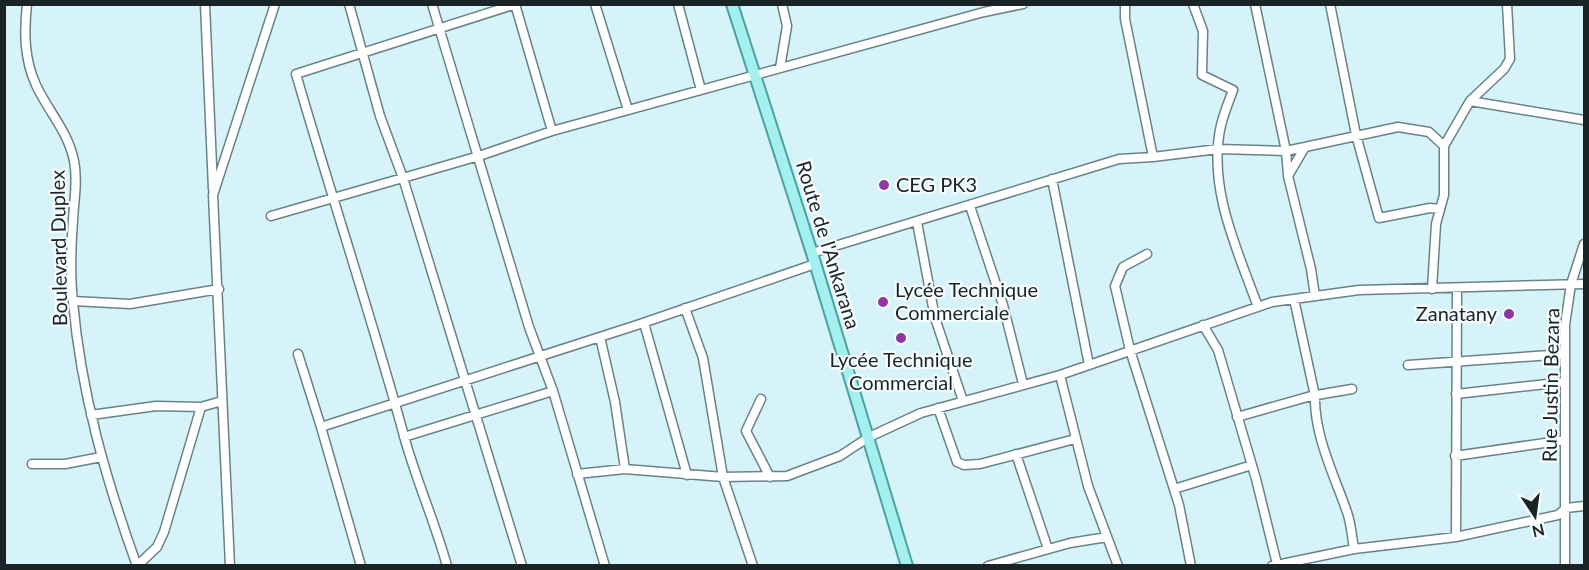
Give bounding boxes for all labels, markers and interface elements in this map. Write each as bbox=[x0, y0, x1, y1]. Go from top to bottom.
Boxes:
street label: Route de l'Ankarana bbox=[792, 158, 866, 332]
street label: Boulevard Duplex bbox=[45, 170, 71, 326]
place label: CEG PK3 bbox=[896, 172, 977, 196]
marker: CEG PK3 bbox=[877, 178, 891, 192]
place label: Lycée Technique Commerciale bbox=[895, 277, 1038, 324]
marker: Lycée Technique Commerciale bbox=[876, 295, 890, 309]
place label: Zanatany bbox=[1416, 301, 1498, 325]
marker: Zanatany bbox=[1502, 307, 1516, 321]
street label: Rue Justin Bezara bbox=[1537, 308, 1563, 462]
marker: Lycée Technique Commercial bbox=[894, 331, 908, 345]
place label: Lycée Technique Commercial bbox=[830, 347, 972, 394]
north arrow bbox=[1505, 486, 1565, 546]
text: N bbox=[1530, 520, 1547, 542]

